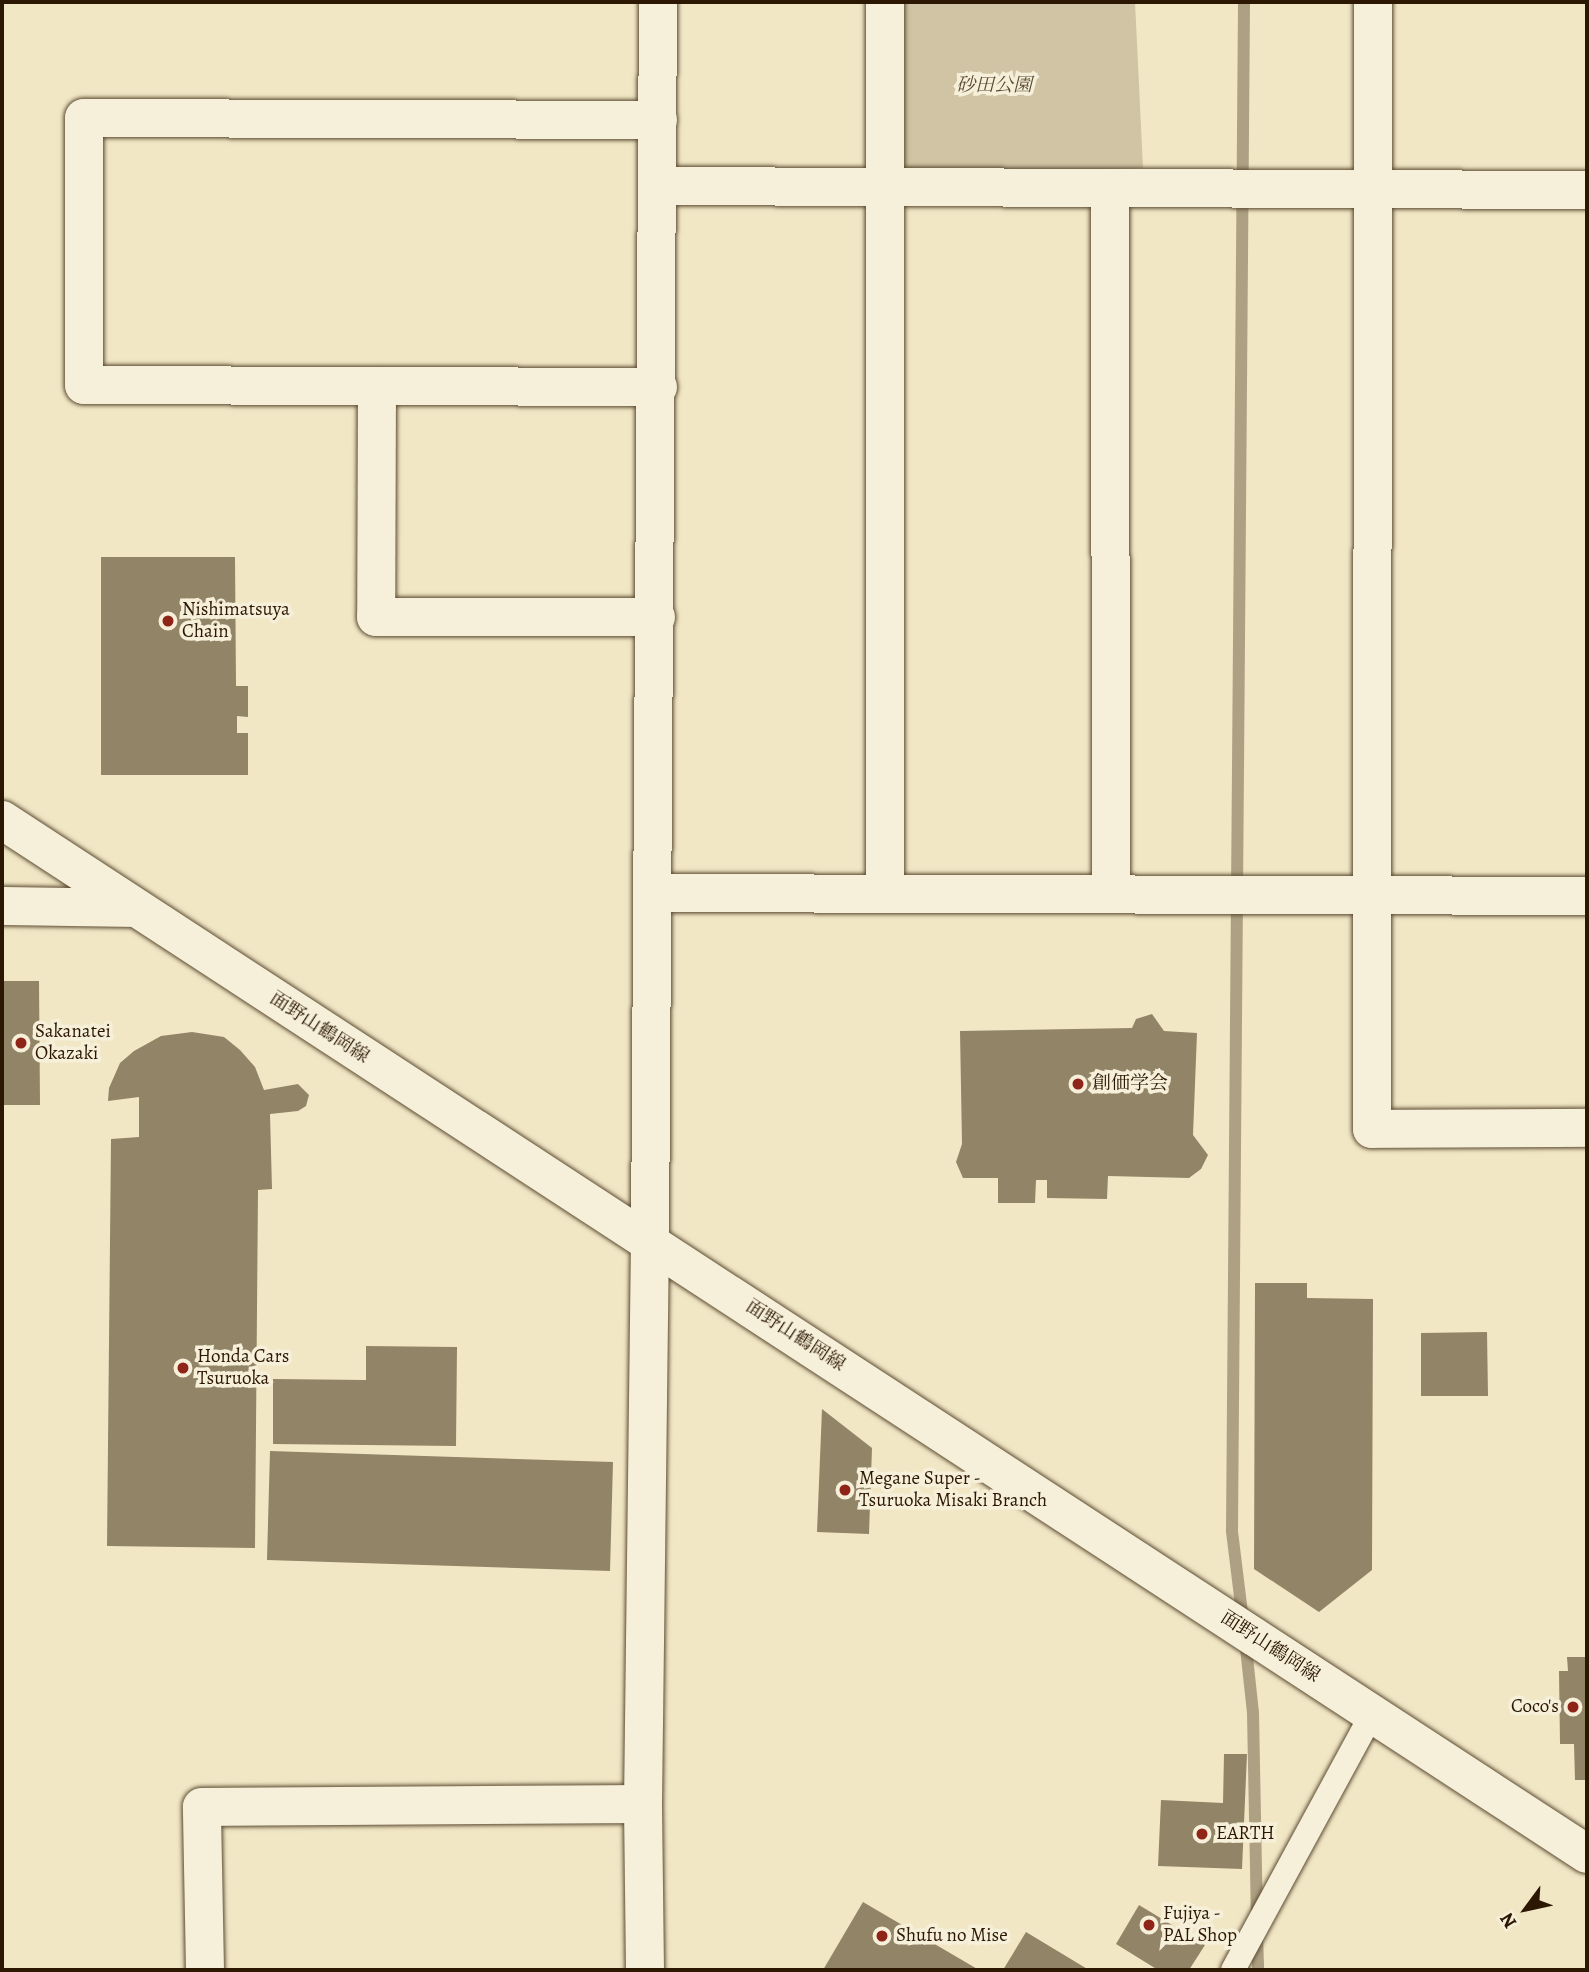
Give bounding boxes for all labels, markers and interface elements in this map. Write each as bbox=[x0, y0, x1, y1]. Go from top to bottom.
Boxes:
park label: 砂田公園 bbox=[956, 75, 1032, 97]
place label: Nishimatsuya Chain bbox=[182, 599, 290, 643]
marker: Nishimatsuya Chain bbox=[160, 613, 176, 629]
street label: 面野山鶴岡線 bbox=[265, 987, 373, 1069]
place label: Sakanatei Okazaki bbox=[35, 1021, 111, 1065]
marker: Sakanatei Okazaki bbox=[13, 1035, 29, 1051]
place label: 創価学会 bbox=[1092, 1073, 1168, 1095]
marker: 創価学会 bbox=[1070, 1076, 1086, 1092]
street label: 面野山鶴岡線 bbox=[741, 1295, 849, 1377]
place label: Honda Cars Tsuruoka bbox=[197, 1346, 289, 1390]
marker: Honda Cars Tsuruoka bbox=[175, 1360, 191, 1376]
place label: Megane Super - Tsuruoka Misaki Branch bbox=[859, 1468, 1047, 1512]
marker: Megane Super - Tsuruoka Misaki Branch bbox=[837, 1482, 853, 1498]
street label: 面野山鶴岡線 bbox=[1216, 1606, 1324, 1688]
place label: Coco's bbox=[1511, 1696, 1559, 1718]
marker: Coco's bbox=[1565, 1699, 1581, 1715]
place label: EARTH bbox=[1216, 1823, 1275, 1845]
marker: EARTH bbox=[1194, 1826, 1210, 1842]
north arrow bbox=[1491, 1874, 1561, 1944]
place label: Fujiya - PAL Shop bbox=[1163, 1903, 1237, 1947]
text: N bbox=[1494, 1908, 1523, 1933]
marker: Fujiya - PAL Shop bbox=[1141, 1917, 1157, 1933]
place label: Shufu no Mise bbox=[896, 1925, 1008, 1947]
marker: Shufu no Mise bbox=[874, 1928, 890, 1944]

